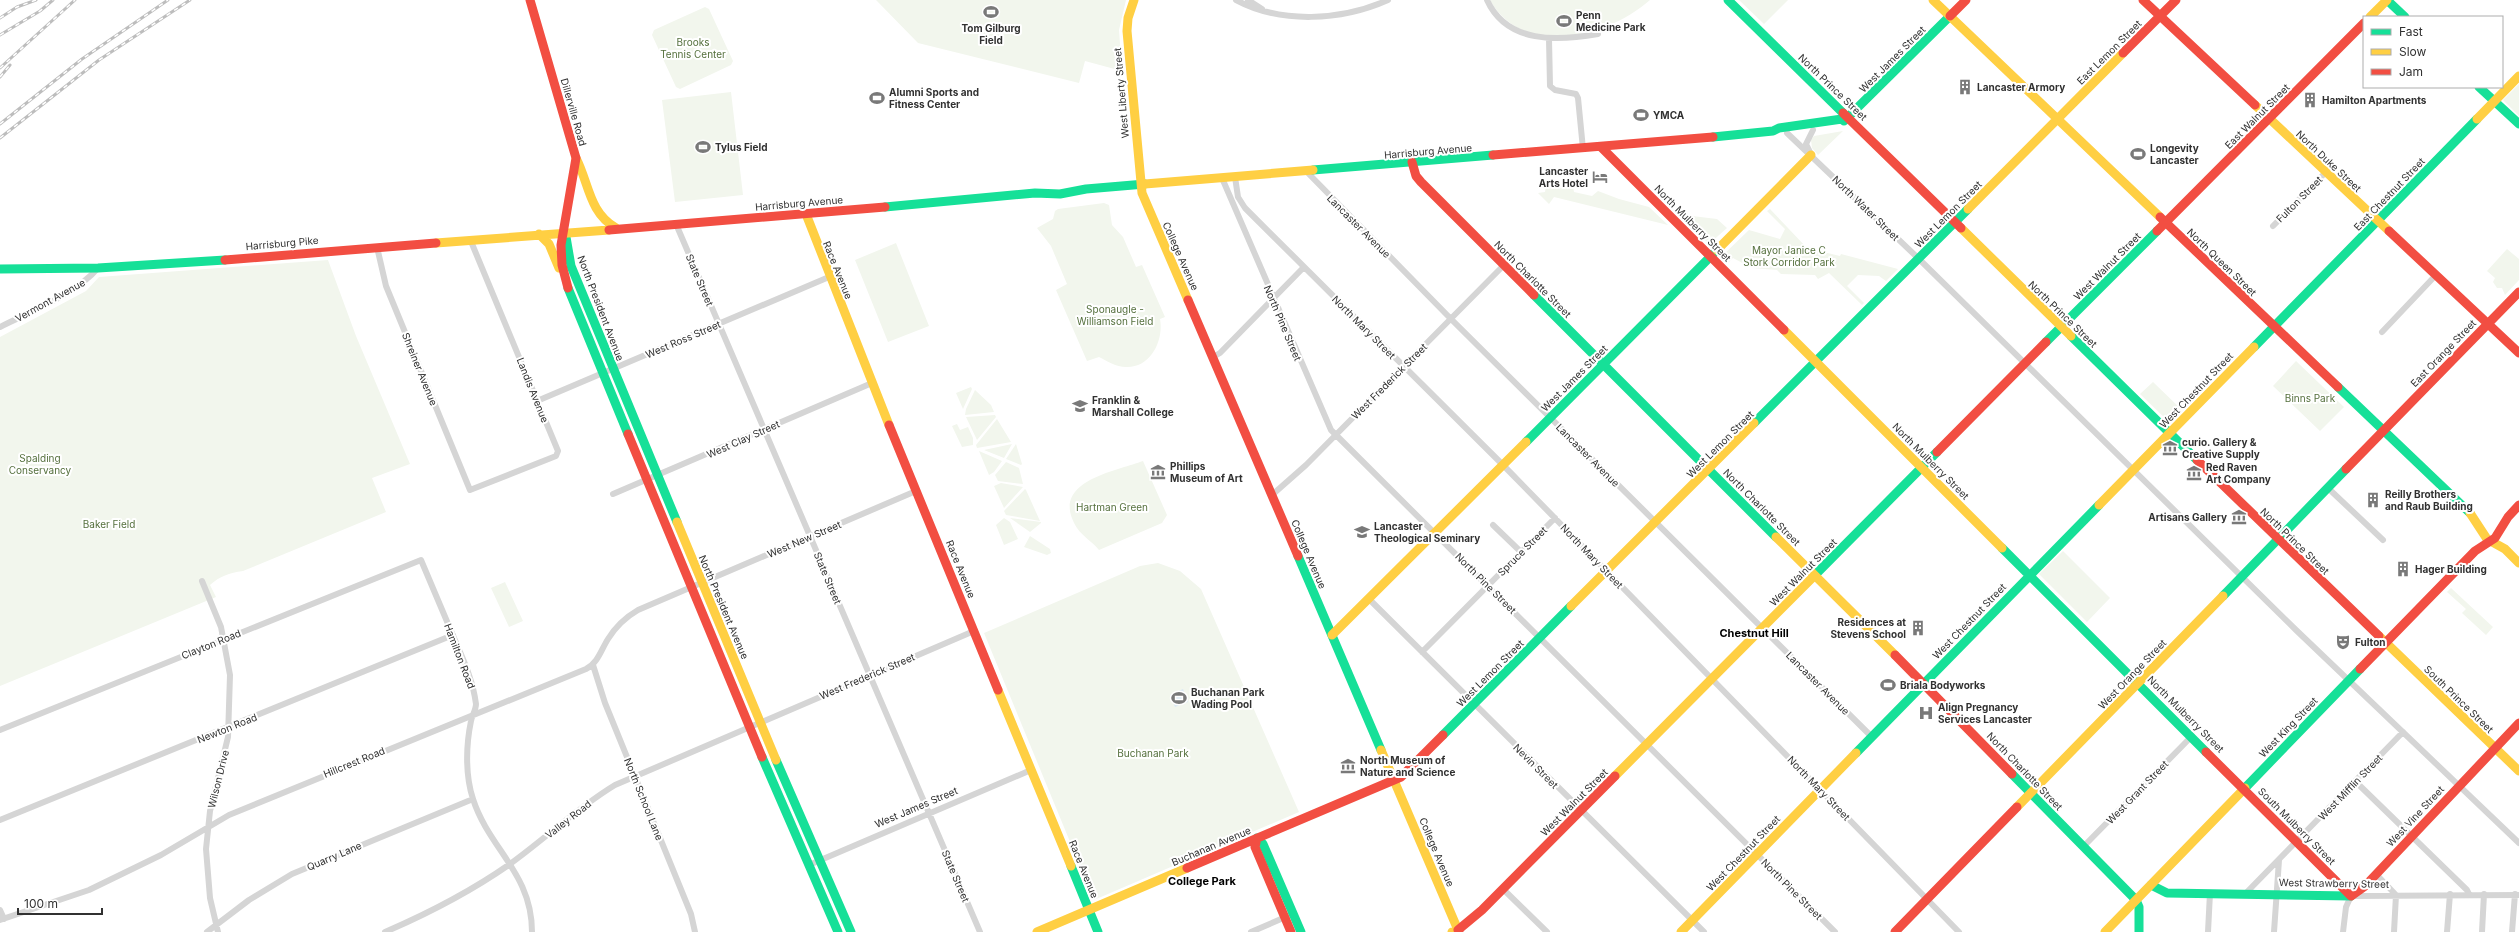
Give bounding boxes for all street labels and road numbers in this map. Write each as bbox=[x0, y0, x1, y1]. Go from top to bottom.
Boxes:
street label: East Lemon Street bbox=[2074, 17, 2144, 87]
street label: West James Street bbox=[1856, 23, 1928, 95]
street label: West Liberty Street bbox=[1111, 47, 1131, 139]
street label: North Prince Street bbox=[1796, 51, 1870, 123]
street label: Dillerville Road bbox=[559, 77, 589, 147]
street label: East Walnut Street bbox=[2222, 81, 2292, 151]
street label: North Duke Street bbox=[2294, 128, 2365, 195]
street label: Harrisburg Avenue bbox=[1383, 141, 1473, 161]
street label: East Chestnut Street bbox=[2351, 155, 2427, 233]
street label: North Water Street bbox=[1830, 173, 1902, 243]
street label: Fulton Street bbox=[2273, 173, 2325, 225]
street label: West Lemon Street bbox=[1912, 178, 1984, 250]
street label: North Mulberry Street bbox=[1652, 182, 1734, 264]
street label: Lancaster Avenue bbox=[1325, 192, 1393, 260]
street label: Harrisburg Avenue bbox=[754, 193, 844, 213]
street label: College Avenue bbox=[1160, 220, 1202, 292]
street label: North Queen Street bbox=[2185, 226, 2260, 299]
street label: West Walnut Street bbox=[2071, 229, 2144, 302]
street label: Harrisburg Pike bbox=[245, 234, 319, 252]
street label: North Charlotte Street bbox=[1492, 238, 1574, 320]
street label: Race Avenue bbox=[821, 239, 855, 301]
street label: State Street bbox=[684, 252, 717, 309]
street label: North President Avenue bbox=[575, 254, 627, 363]
street label: Vermont Avenue bbox=[13, 276, 87, 324]
street label: North Prince Street bbox=[2026, 278, 2100, 350]
street label: North Pine Street bbox=[1262, 283, 1305, 363]
street label: North Mary Street bbox=[1330, 293, 1399, 362]
street label: East Orange Street bbox=[2408, 316, 2479, 389]
street label: West Ross Street bbox=[644, 317, 723, 360]
street label: Shreiner Avenue bbox=[400, 331, 440, 407]
street label: West Frederick Street bbox=[1349, 340, 1430, 421]
street label: West James Street bbox=[1538, 342, 1610, 414]
street label: West Chestnut Street bbox=[2157, 349, 2236, 430]
street label: Landis Avenue bbox=[515, 356, 552, 424]
street label: West Lemon Street bbox=[1684, 408, 1756, 480]
street label: West Clay Street bbox=[705, 417, 782, 460]
street label: North Mulberry Street bbox=[1890, 420, 1972, 502]
street label: Lancaster Avenue bbox=[1554, 421, 1622, 489]
street label: North Charlotte Street bbox=[1721, 466, 1803, 548]
street label: North Prince Street bbox=[2258, 505, 2332, 577]
street label: West New Street bbox=[765, 518, 843, 560]
street label: College Avenue bbox=[1289, 518, 1329, 590]
street label: North Mary Street bbox=[1558, 521, 1626, 591]
street label: Spruce Street bbox=[1495, 523, 1550, 578]
street label: West Walnut Street bbox=[1767, 535, 1840, 608]
street label: Race Avenue bbox=[944, 538, 978, 600]
street label: State Street bbox=[812, 550, 845, 607]
street label: North Pine Street bbox=[1453, 550, 1519, 616]
street label: North President Avenue bbox=[697, 553, 751, 661]
street label: West Chestnut Street bbox=[1930, 580, 2009, 661]
street label: Hamilton Road bbox=[442, 622, 478, 690]
street label: Clayton Road bbox=[180, 627, 242, 661]
street label: West Orange Street bbox=[2096, 636, 2169, 711]
street label: West Lemon Street bbox=[1454, 637, 1526, 709]
street label: Lancaster Avenue bbox=[1784, 649, 1852, 717]
street label: West Frederick Street bbox=[818, 650, 917, 701]
street label: South Prince Street bbox=[2422, 663, 2497, 736]
street label: North Mulberry Street bbox=[2145, 673, 2227, 755]
street label: West King Street bbox=[2256, 694, 2320, 760]
street label: Newton Road bbox=[195, 711, 259, 745]
street label: North Charlotte Street bbox=[1985, 730, 2066, 813]
street label: Nevin Street bbox=[1511, 741, 1561, 791]
street label: Hillcrest Road bbox=[321, 744, 387, 780]
street label: Wilson Drive bbox=[205, 749, 231, 809]
street label: West Mifflin Street bbox=[2316, 751, 2385, 822]
street label: North Mary Street bbox=[1785, 753, 1853, 823]
street label: North School Lane bbox=[622, 756, 666, 842]
street label: West Grant Street bbox=[2104, 757, 2171, 826]
street label: West Walnut Street bbox=[1538, 765, 1611, 838]
street label: West Vine Street bbox=[2384, 783, 2447, 849]
street label: West James Street bbox=[873, 784, 960, 830]
street label: South Mulberry Street bbox=[2256, 785, 2339, 868]
street label: Valley Road bbox=[543, 797, 593, 841]
street label: West Chestnut Street bbox=[1704, 812, 1783, 893]
street label: College Avenue bbox=[1417, 816, 1457, 888]
street label: Buchanan Avenue bbox=[1169, 824, 1253, 868]
street label: Race Avenue bbox=[1067, 838, 1101, 900]
street label: Quarry Lane bbox=[305, 839, 363, 873]
street label: State Street bbox=[940, 848, 973, 905]
street label: North Pine Street bbox=[1759, 856, 1825, 922]
street label: West Strawberry Street bbox=[2279, 876, 2390, 890]

